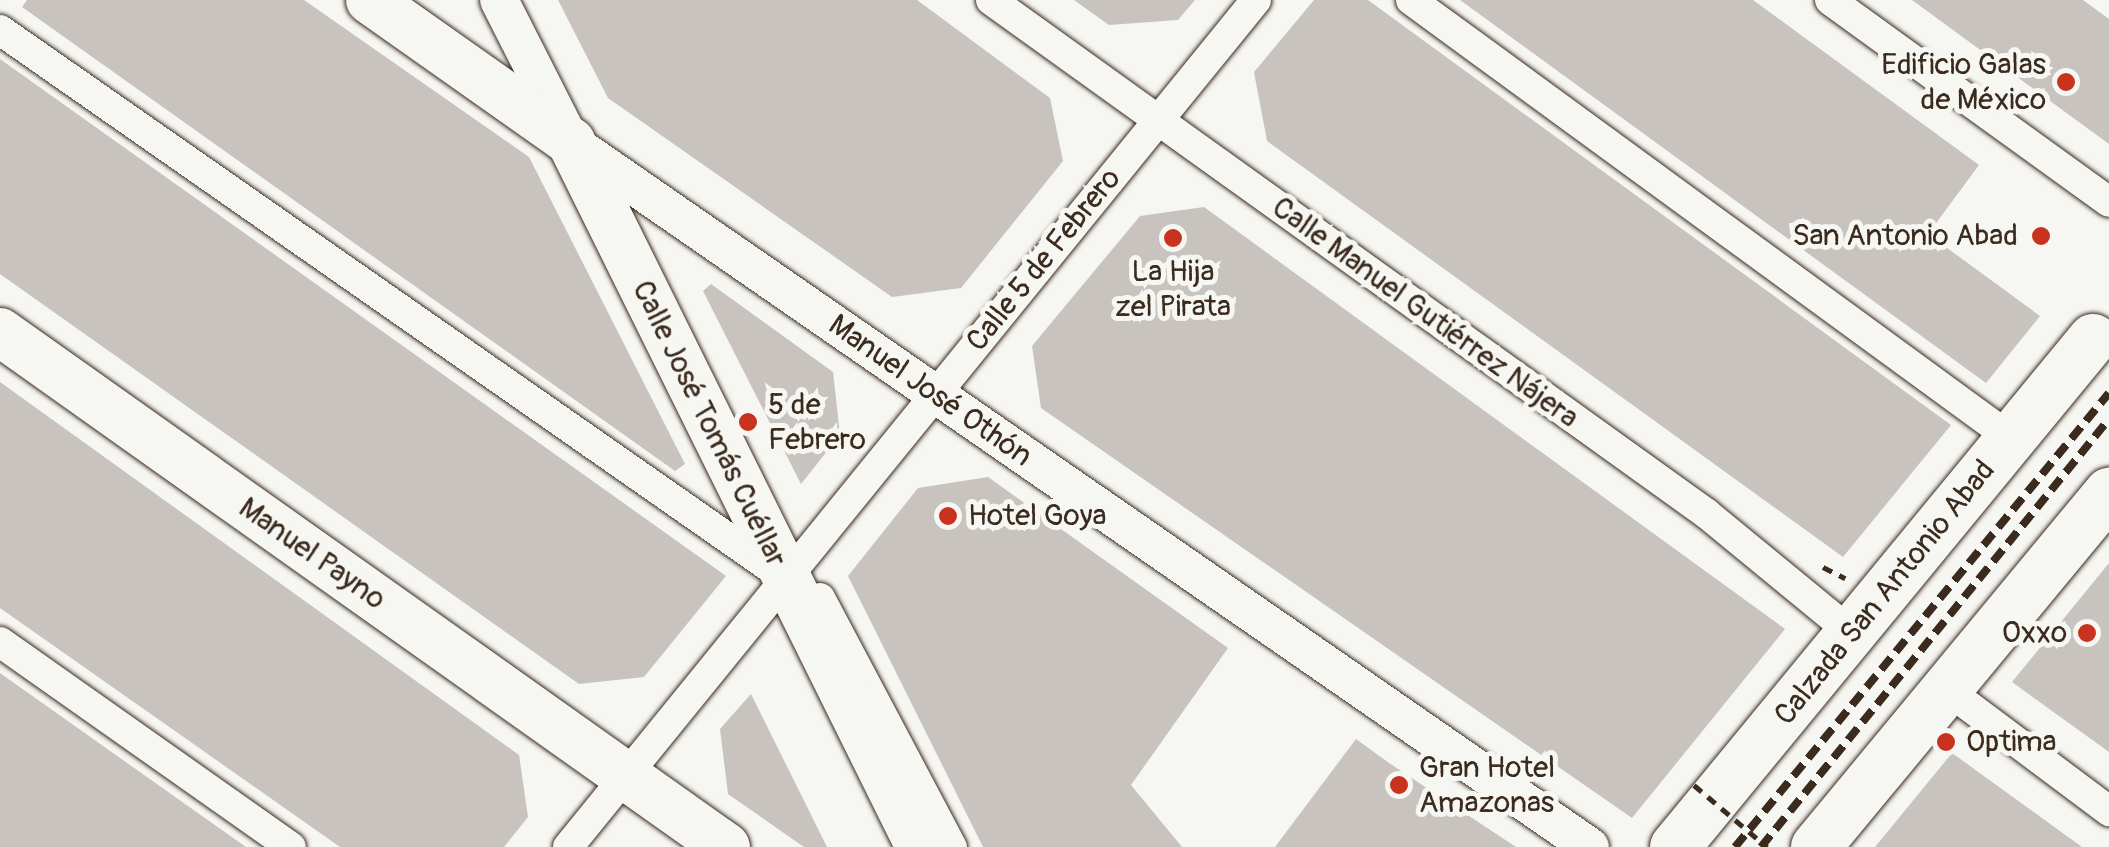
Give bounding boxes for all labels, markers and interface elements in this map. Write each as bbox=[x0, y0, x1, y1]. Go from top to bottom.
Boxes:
place label: Edificio Galas de México bbox=[1881, 47, 2046, 118]
marker: Edificio Galas de México bbox=[2055, 71, 2077, 93]
street label: Calle 5 de Febrero bbox=[959, 161, 1129, 359]
street label: Calle Manuel Gutiérrez Nájera bbox=[1265, 190, 1585, 436]
place label: San Antonio Abad bbox=[1792, 218, 2018, 254]
marker: San Antonio Abad bbox=[2028, 223, 2054, 249]
marker: La Hija zel Pirata bbox=[1162, 227, 1184, 249]
place label: La Hija zel Pirata bbox=[1115, 254, 1231, 324]
street label: Calle José Tomás Cuéllar bbox=[624, 275, 794, 573]
street label: Manuel José Othón bbox=[821, 307, 1039, 475]
place label: 5 de Febrero bbox=[768, 387, 866, 458]
marker: 5 de Febrero bbox=[737, 411, 759, 433]
street label: Calzada San Antonio Abad bbox=[1767, 453, 2003, 733]
street label: Manuel Payno bbox=[232, 490, 392, 618]
place label: Hotel Goya bbox=[968, 498, 1106, 534]
marker: Hotel Goya bbox=[937, 505, 959, 527]
place label: Oxxo bbox=[2002, 615, 2067, 651]
marker: Oxxo bbox=[2076, 622, 2098, 644]
place label: Optima bbox=[1966, 724, 2057, 760]
marker: Optima bbox=[1935, 731, 1957, 753]
place label: Gran Hotel Amazonas bbox=[1419, 750, 1555, 820]
marker: Gran Hotel Amazonas bbox=[1388, 774, 1410, 796]

